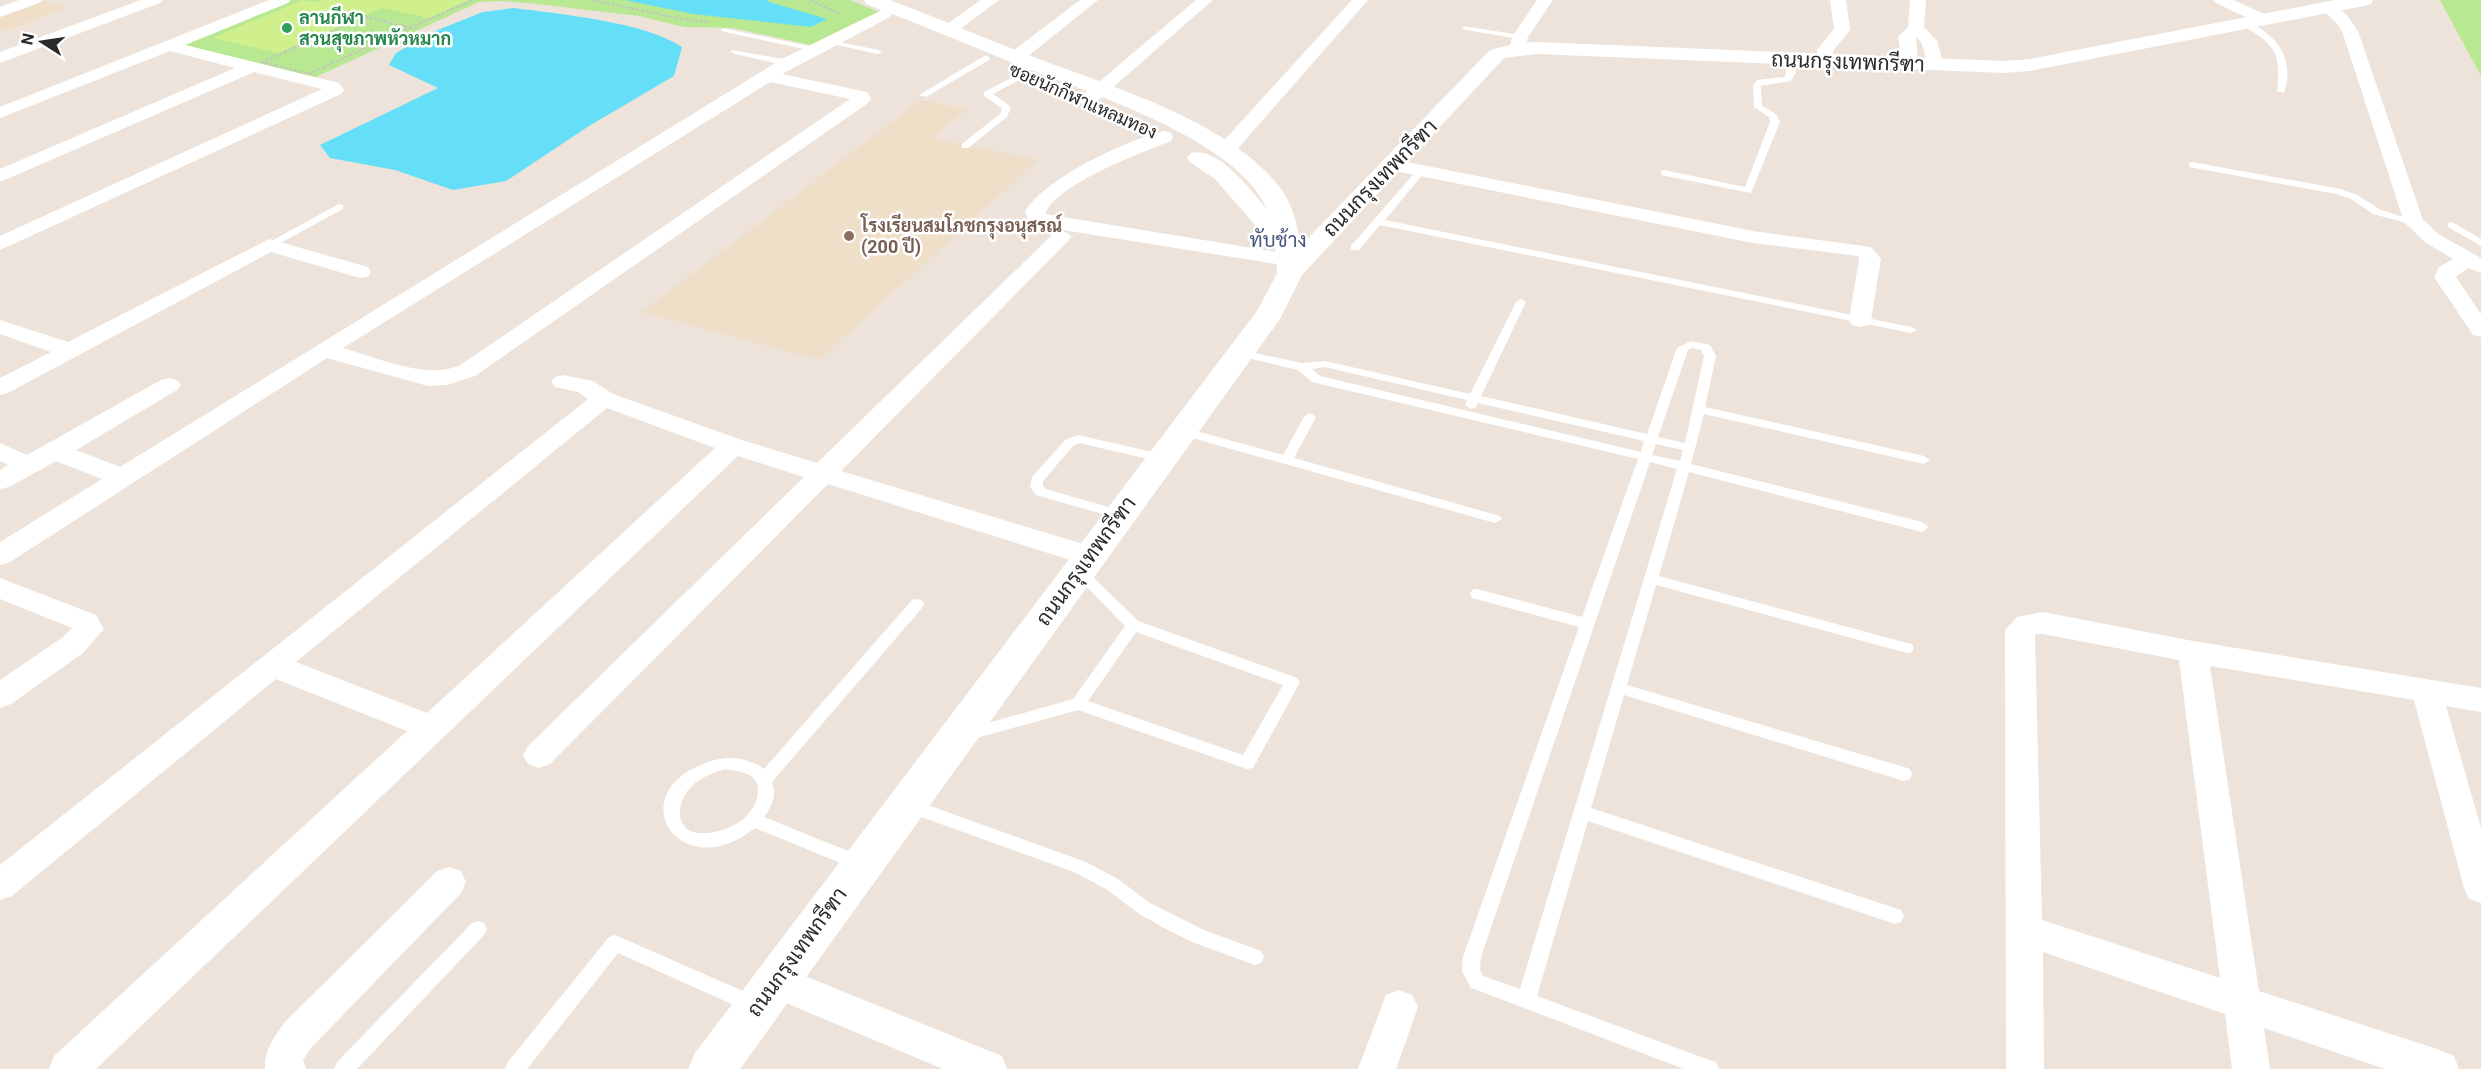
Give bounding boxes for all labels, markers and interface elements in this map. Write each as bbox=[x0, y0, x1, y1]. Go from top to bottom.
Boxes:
place label: ลานกีฬา สวนสุขภาพหัวหมาก bbox=[299, 5, 451, 53]
north arrow bbox=[12, 12, 72, 72]
marker: ลานกีฬา สวนสุขภาพหัวหมาก bbox=[280, 21, 294, 35]
text: N bbox=[17, 31, 38, 46]
street label: ถนนกรุงเทพกรีฑา bbox=[1771, 46, 1925, 79]
street label: ซอยนักกีฬาแหลมทอง bbox=[1006, 57, 1161, 143]
street label: ถนนกรุงเทพกรีฑา bbox=[1317, 114, 1443, 243]
place label: โรงเรียนสมโภชกรุงอนุสรณ์ (200 ปี) bbox=[860, 213, 1063, 258]
district label: ทับช้าง bbox=[1250, 228, 1306, 252]
marker: โรงเรียนสมโภชกรุงอนุสรณ์ (200 ปี) bbox=[842, 229, 856, 243]
street label: ถนนกรุงเทพกรีฑา bbox=[1030, 491, 1142, 631]
street label: ถนนกรุงเทพกรีฑา bbox=[741, 882, 853, 1022]

